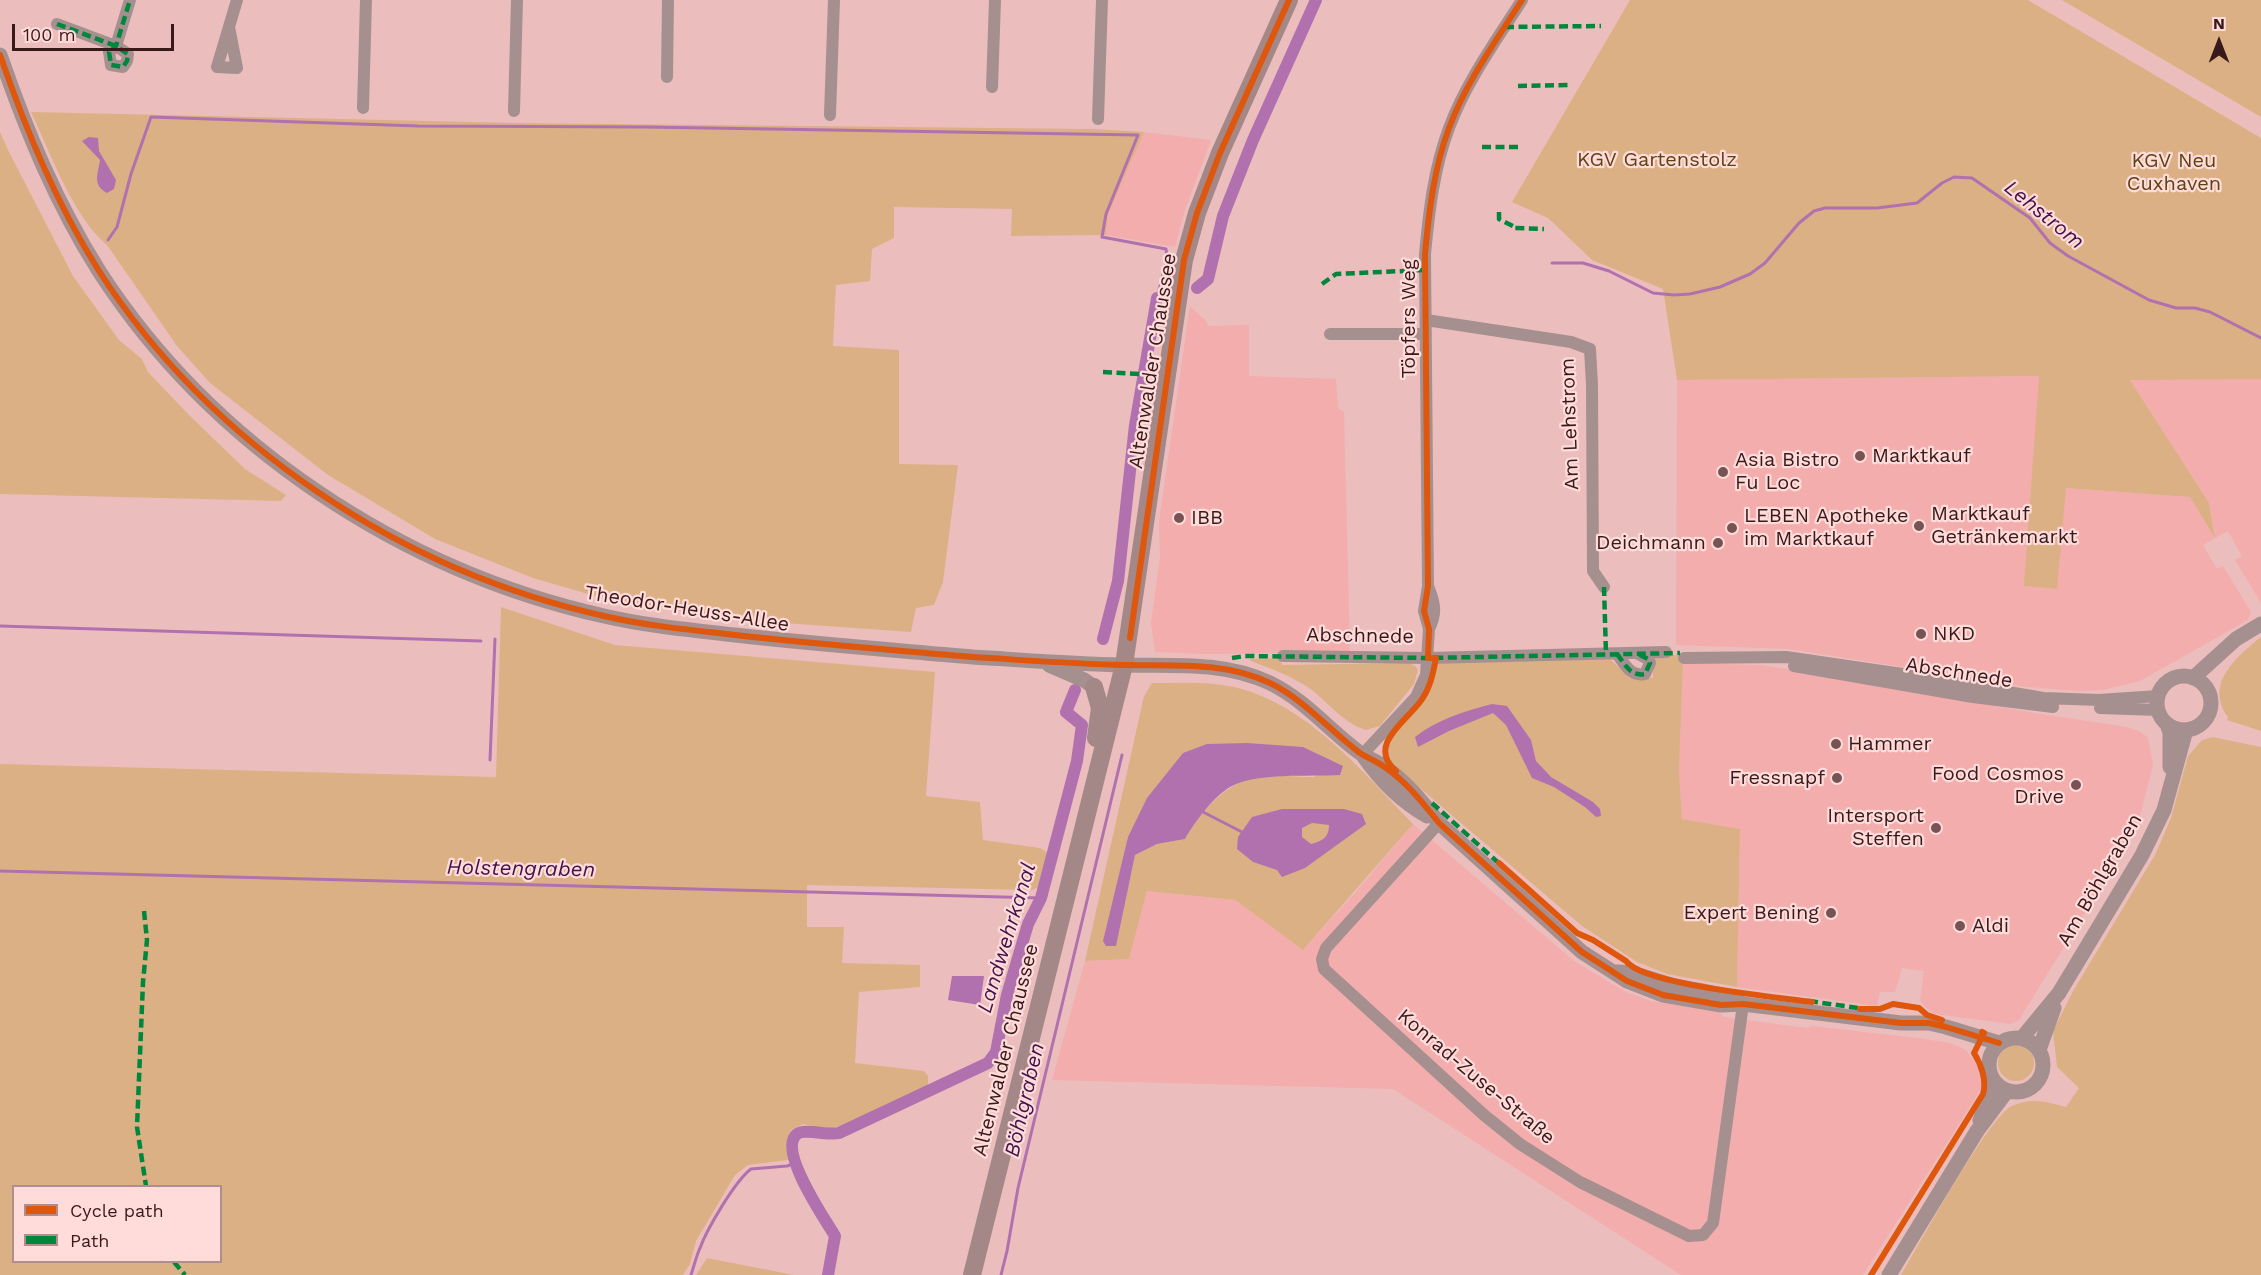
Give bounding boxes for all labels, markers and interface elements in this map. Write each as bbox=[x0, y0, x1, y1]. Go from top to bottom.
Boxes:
scale bar bbox=[15, 12, 177, 50]
north arrow bbox=[2189, 12, 2249, 72]
text: N bbox=[2213, 14, 2225, 33]
text: 100 m bbox=[23, 24, 76, 45]
park label: KGV Gartenstolz bbox=[1577, 148, 1737, 172]
park label: KGV Neu Cuxhaven bbox=[2127, 149, 2221, 196]
water label: Lehstrom bbox=[1999, 175, 2089, 255]
street label: Altenwalder Chaussee bbox=[1124, 251, 1182, 471]
street label: Töpfers Weg bbox=[1397, 259, 1421, 379]
street label: Am Lehstrom bbox=[1556, 357, 1584, 491]
place label: Marktkauf bbox=[1872, 444, 1971, 468]
place label: Asia Bistro Fu Loc bbox=[1735, 448, 1839, 495]
marker: Marktkauf bbox=[1853, 449, 1867, 463]
marker: Asia Bistro Fu Loc bbox=[1716, 465, 1730, 479]
place label: Marktkauf Getränkemarkt bbox=[1931, 502, 2077, 549]
place label: LEBEN Apotheke im Marktkauf bbox=[1744, 504, 1908, 551]
place label: IBB bbox=[1191, 506, 1223, 530]
marker: IBB bbox=[1172, 511, 1186, 525]
marker: Marktkauf Getränkemarkt bbox=[1912, 519, 1926, 533]
marker: LEBEN Apotheke im Marktkauf bbox=[1725, 521, 1739, 535]
place label: Deichmann bbox=[1596, 531, 1706, 555]
marker: Deichmann bbox=[1711, 536, 1725, 550]
street label: Theodor-Heuss-Allee bbox=[583, 581, 791, 637]
place label: NKD bbox=[1933, 622, 1975, 646]
street label: Abschnede bbox=[1306, 623, 1414, 649]
marker: NKD bbox=[1914, 627, 1928, 641]
street label: Abschnede bbox=[1904, 653, 2014, 693]
place label: Hammer bbox=[1848, 732, 1932, 756]
marker: Hammer bbox=[1829, 737, 1843, 751]
place label: Food Cosmos Drive bbox=[1932, 762, 2064, 809]
place label: Fressnapf bbox=[1729, 766, 1825, 790]
marker: Fressnapf bbox=[1830, 771, 1844, 785]
marker: Food Cosmos Drive bbox=[2069, 778, 2083, 792]
place label: Intersport Steffen bbox=[1827, 804, 1924, 851]
street label: Am Böhlgraben bbox=[2052, 810, 2148, 950]
marker: Intersport Steffen bbox=[1929, 821, 1943, 835]
water label: Holstengraben bbox=[446, 855, 596, 883]
water label: Landwehrkanal bbox=[972, 860, 1042, 1016]
place label: Expert Bening bbox=[1683, 901, 1819, 925]
marker: Expert Bening bbox=[1824, 906, 1838, 920]
place label: Aldi bbox=[1972, 914, 2009, 938]
marker: Aldi bbox=[1953, 919, 1967, 933]
street label: Altenwalder Chaussee bbox=[968, 941, 1044, 1159]
street label: Konrad-Zuse-Straße bbox=[1392, 1004, 1560, 1150]
water label: Böhlgraben bbox=[1000, 1041, 1050, 1159]
legend bbox=[12, 1185, 222, 1263]
text: Cycle path bbox=[70, 1200, 164, 1221]
text: Path bbox=[70, 1230, 110, 1251]

